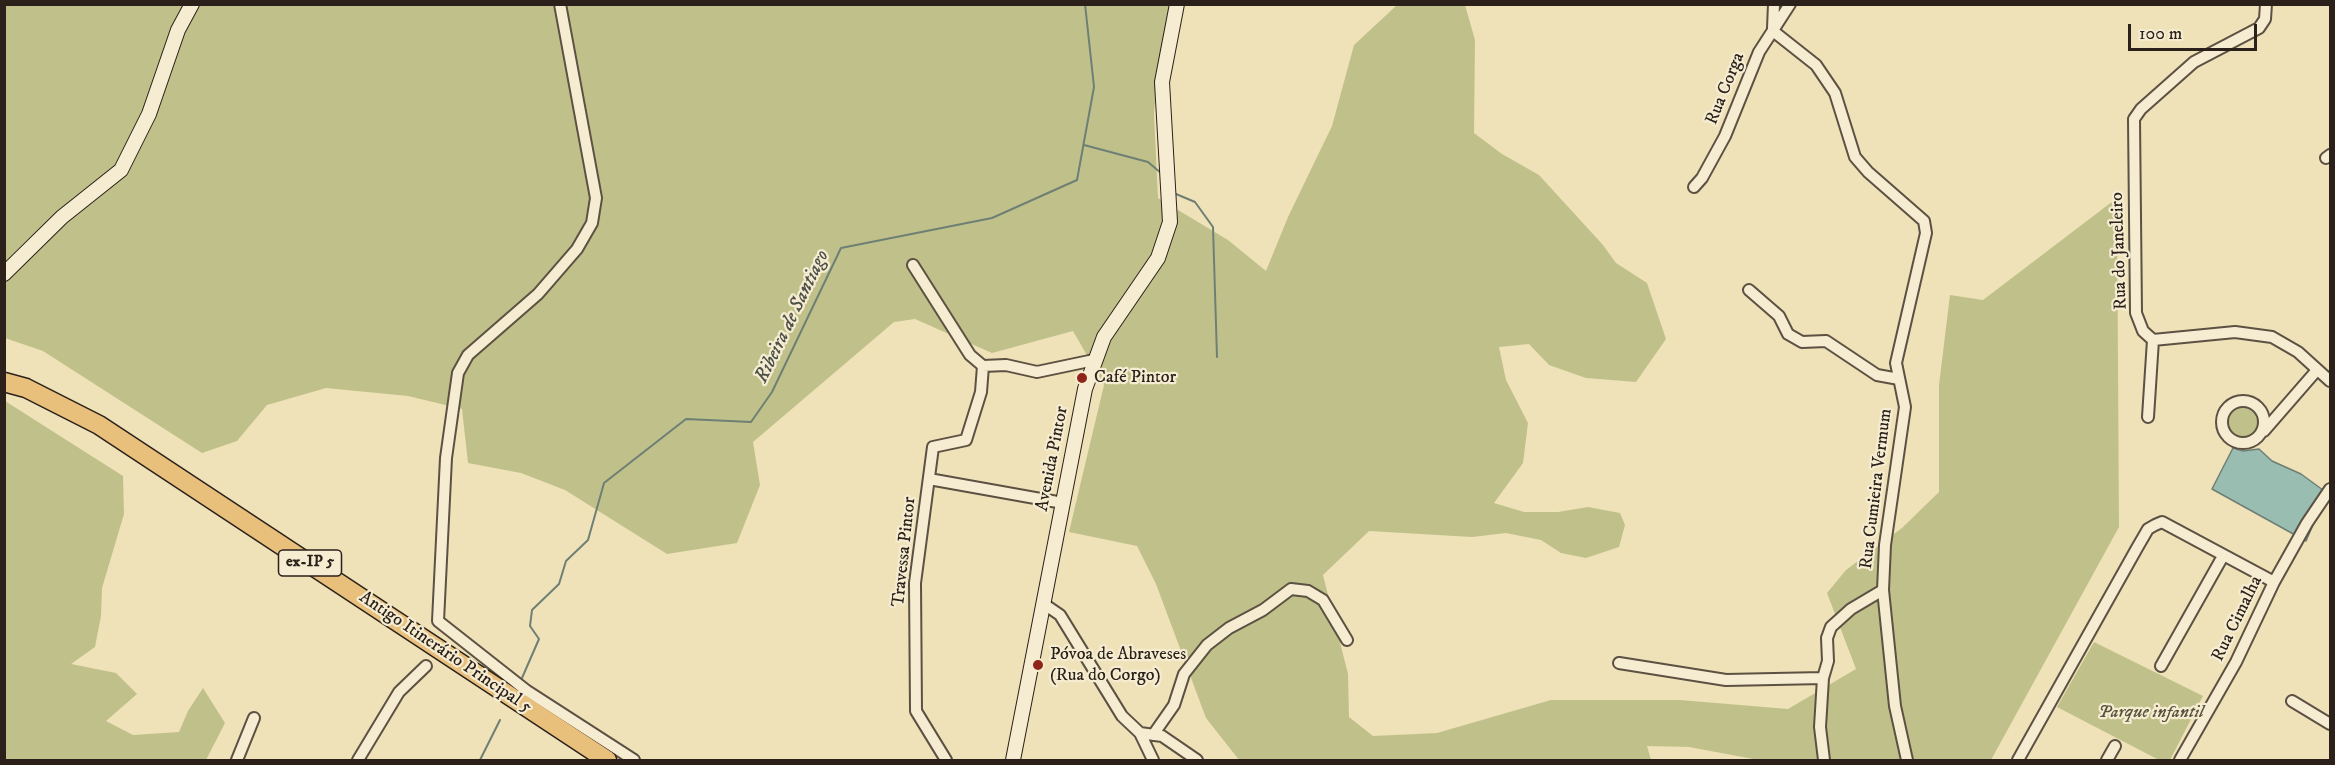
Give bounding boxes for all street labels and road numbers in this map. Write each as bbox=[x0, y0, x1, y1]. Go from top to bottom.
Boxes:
street label: Rua Corga bbox=[1702, 50, 1750, 128]
street label: Rua do Janeleiro bbox=[2107, 192, 2133, 310]
street label: Avenida Pintor bbox=[1032, 405, 1074, 513]
street label: Rua Cumieira Vermum bbox=[1856, 408, 1898, 570]
street label: Travessa Pintor bbox=[888, 496, 922, 608]
road number: ex-IP 5 bbox=[278, 550, 342, 576]
street label: Rua Cimalha bbox=[2208, 573, 2268, 665]
street label: Antigo Itinerário Principal 5 bbox=[355, 587, 535, 719]

